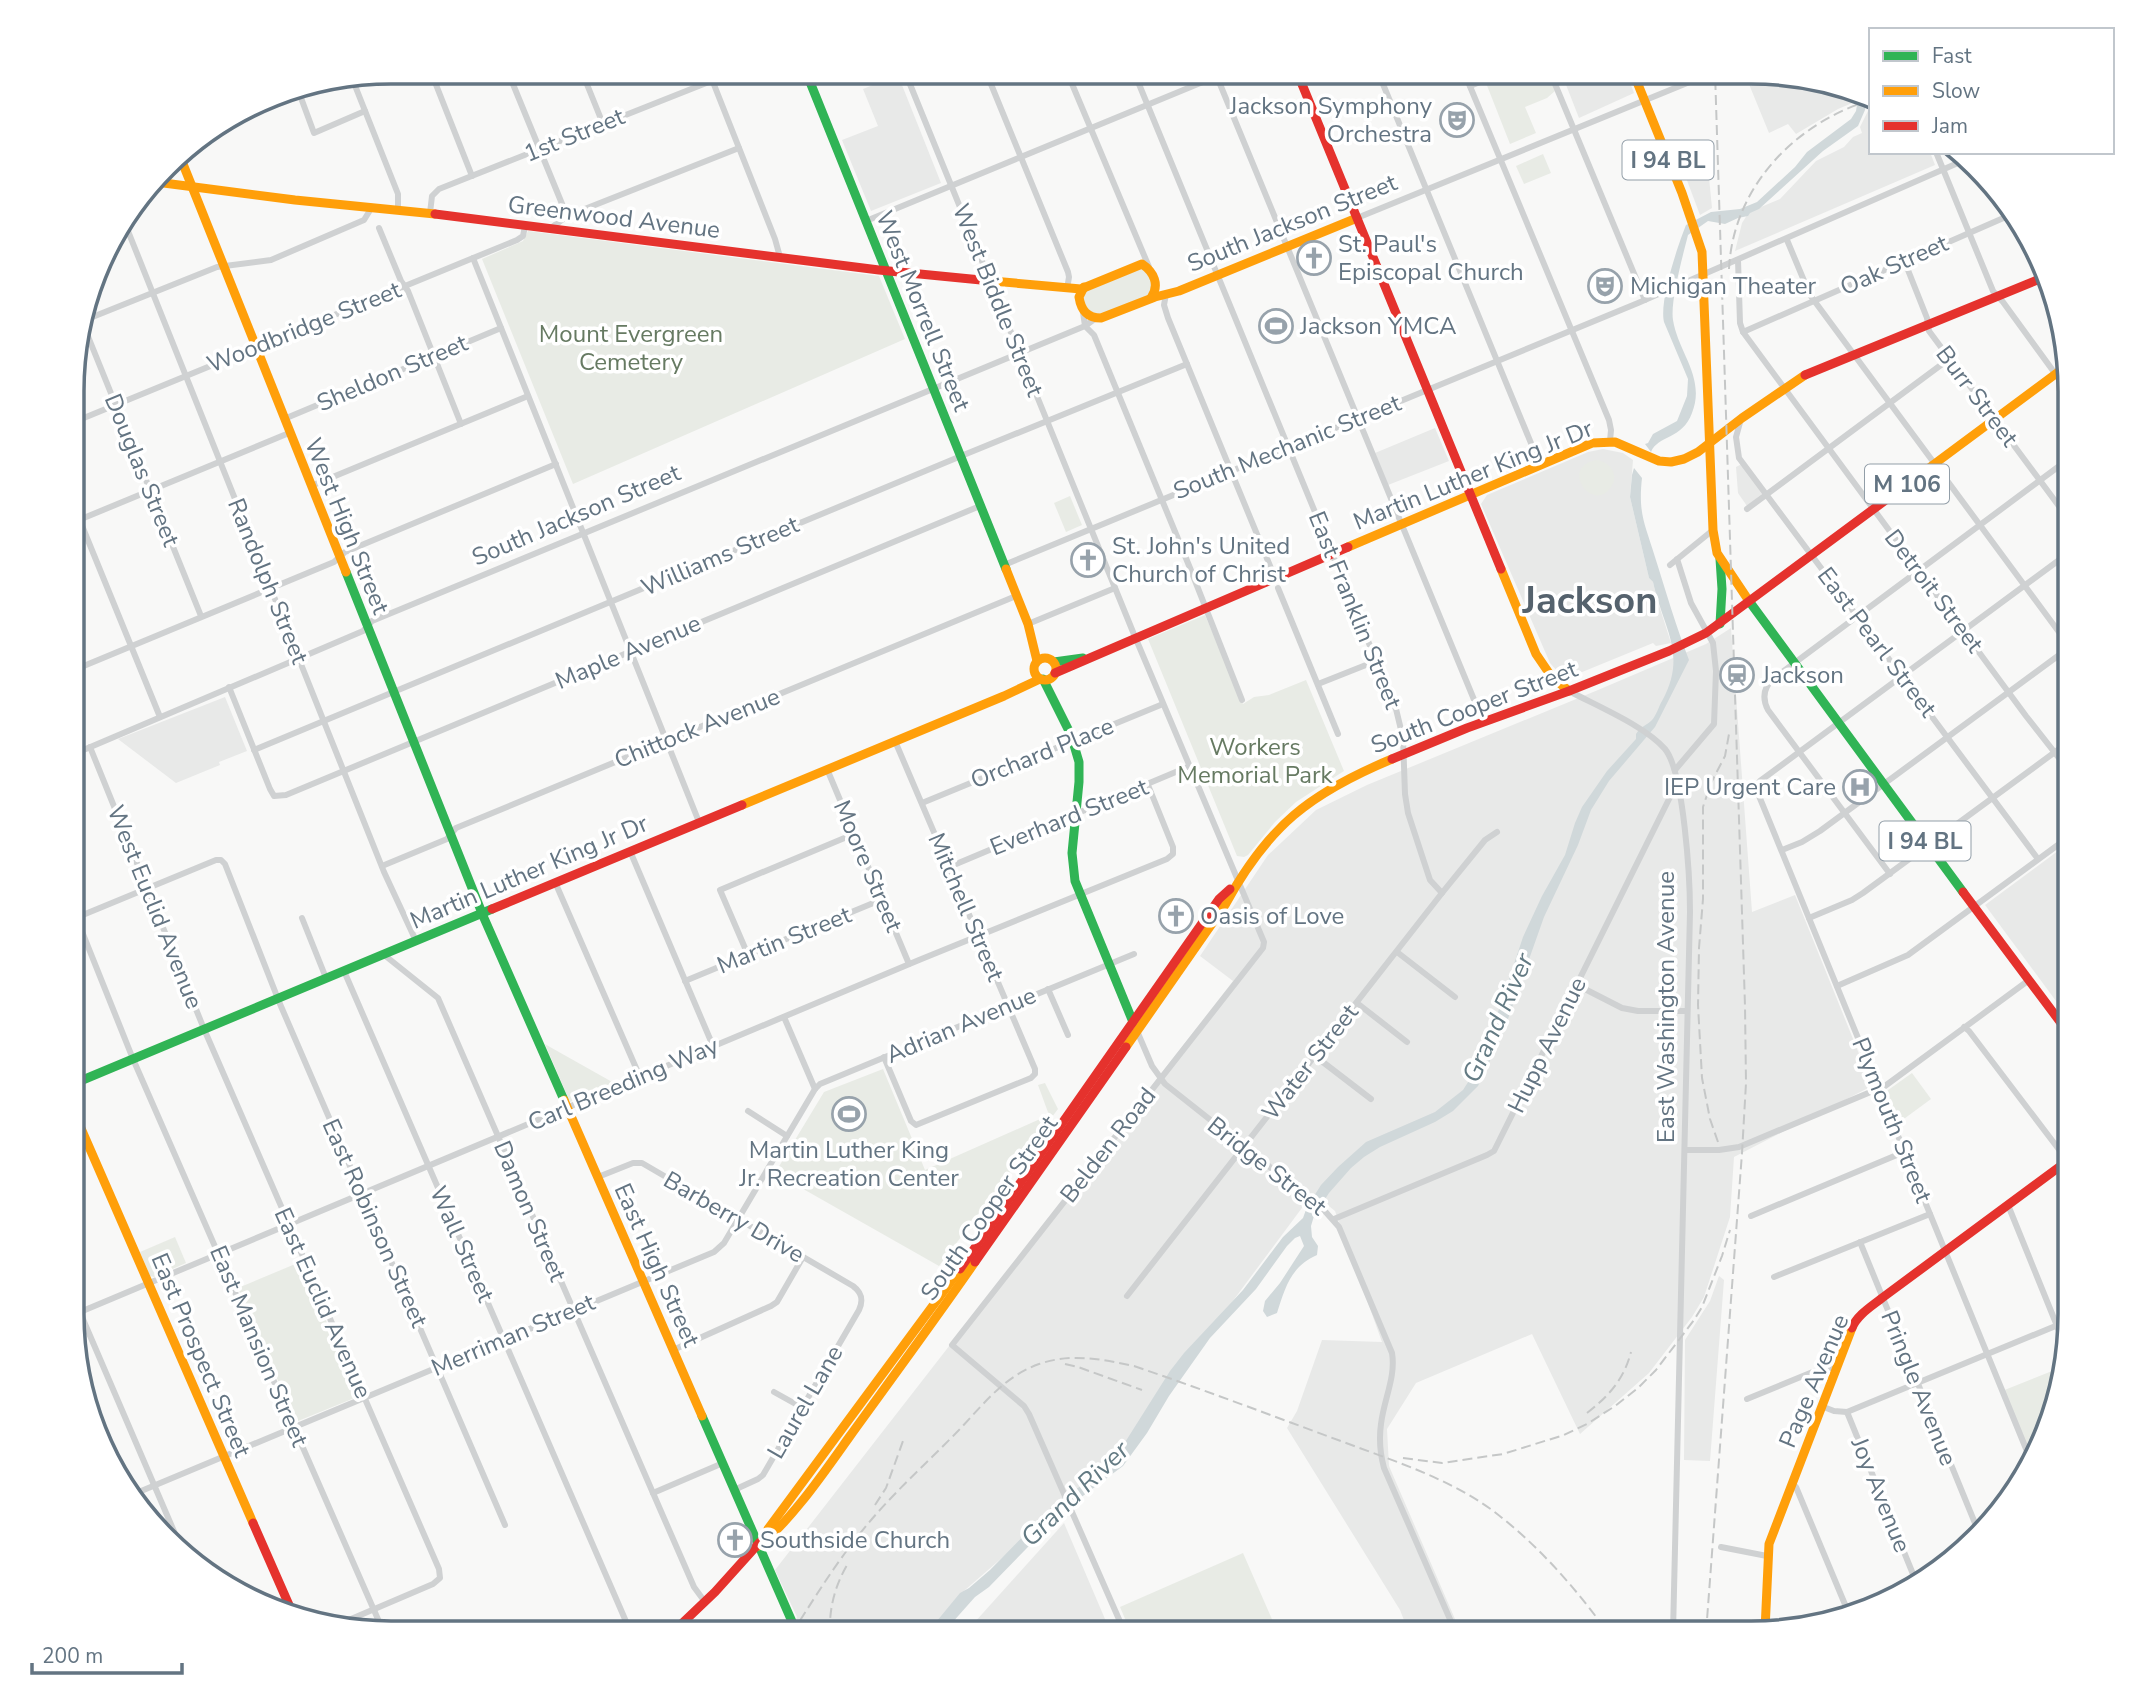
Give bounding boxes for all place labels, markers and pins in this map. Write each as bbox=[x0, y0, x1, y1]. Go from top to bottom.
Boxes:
place label: Jackson Symphony Orchestra bbox=[1229, 90, 1433, 150]
theatre icon: Jackson Symphony Orchestra bbox=[1438, 101, 1476, 139]
place label: St. Paul's Episcopal Church bbox=[1338, 228, 1524, 288]
church icon: St. Paul's Episcopal Church bbox=[1295, 239, 1333, 277]
theatre icon: Michigan Theater bbox=[1586, 267, 1624, 305]
place label: Michigan Theater bbox=[1630, 270, 1817, 302]
sports icon: Jackson YMCA bbox=[1257, 307, 1295, 345]
place label: Jackson YMCA bbox=[1299, 310, 1457, 342]
place label: St. John's United Church of Christ bbox=[1112, 530, 1290, 590]
church icon: St. John's United Church of Christ bbox=[1069, 541, 1107, 579]
station icon: Jackson bbox=[1718, 656, 1756, 694]
place label: Jackson bbox=[1761, 659, 1844, 691]
hospital icon: IEP Urgent Care bbox=[1841, 768, 1879, 806]
place label: IEP Urgent Care bbox=[1664, 771, 1836, 803]
church icon: Oasis of Love bbox=[1157, 897, 1195, 935]
place label: Oasis of Love bbox=[1200, 900, 1344, 932]
sports icon: Martin Luther King Jr. Recreation Center bbox=[830, 1095, 868, 1133]
place label: Martin Luther King Jr. Recreation Center bbox=[738, 1134, 959, 1194]
church icon: Southside Church bbox=[716, 1521, 754, 1559]
place label: Southside Church bbox=[760, 1524, 950, 1556]

